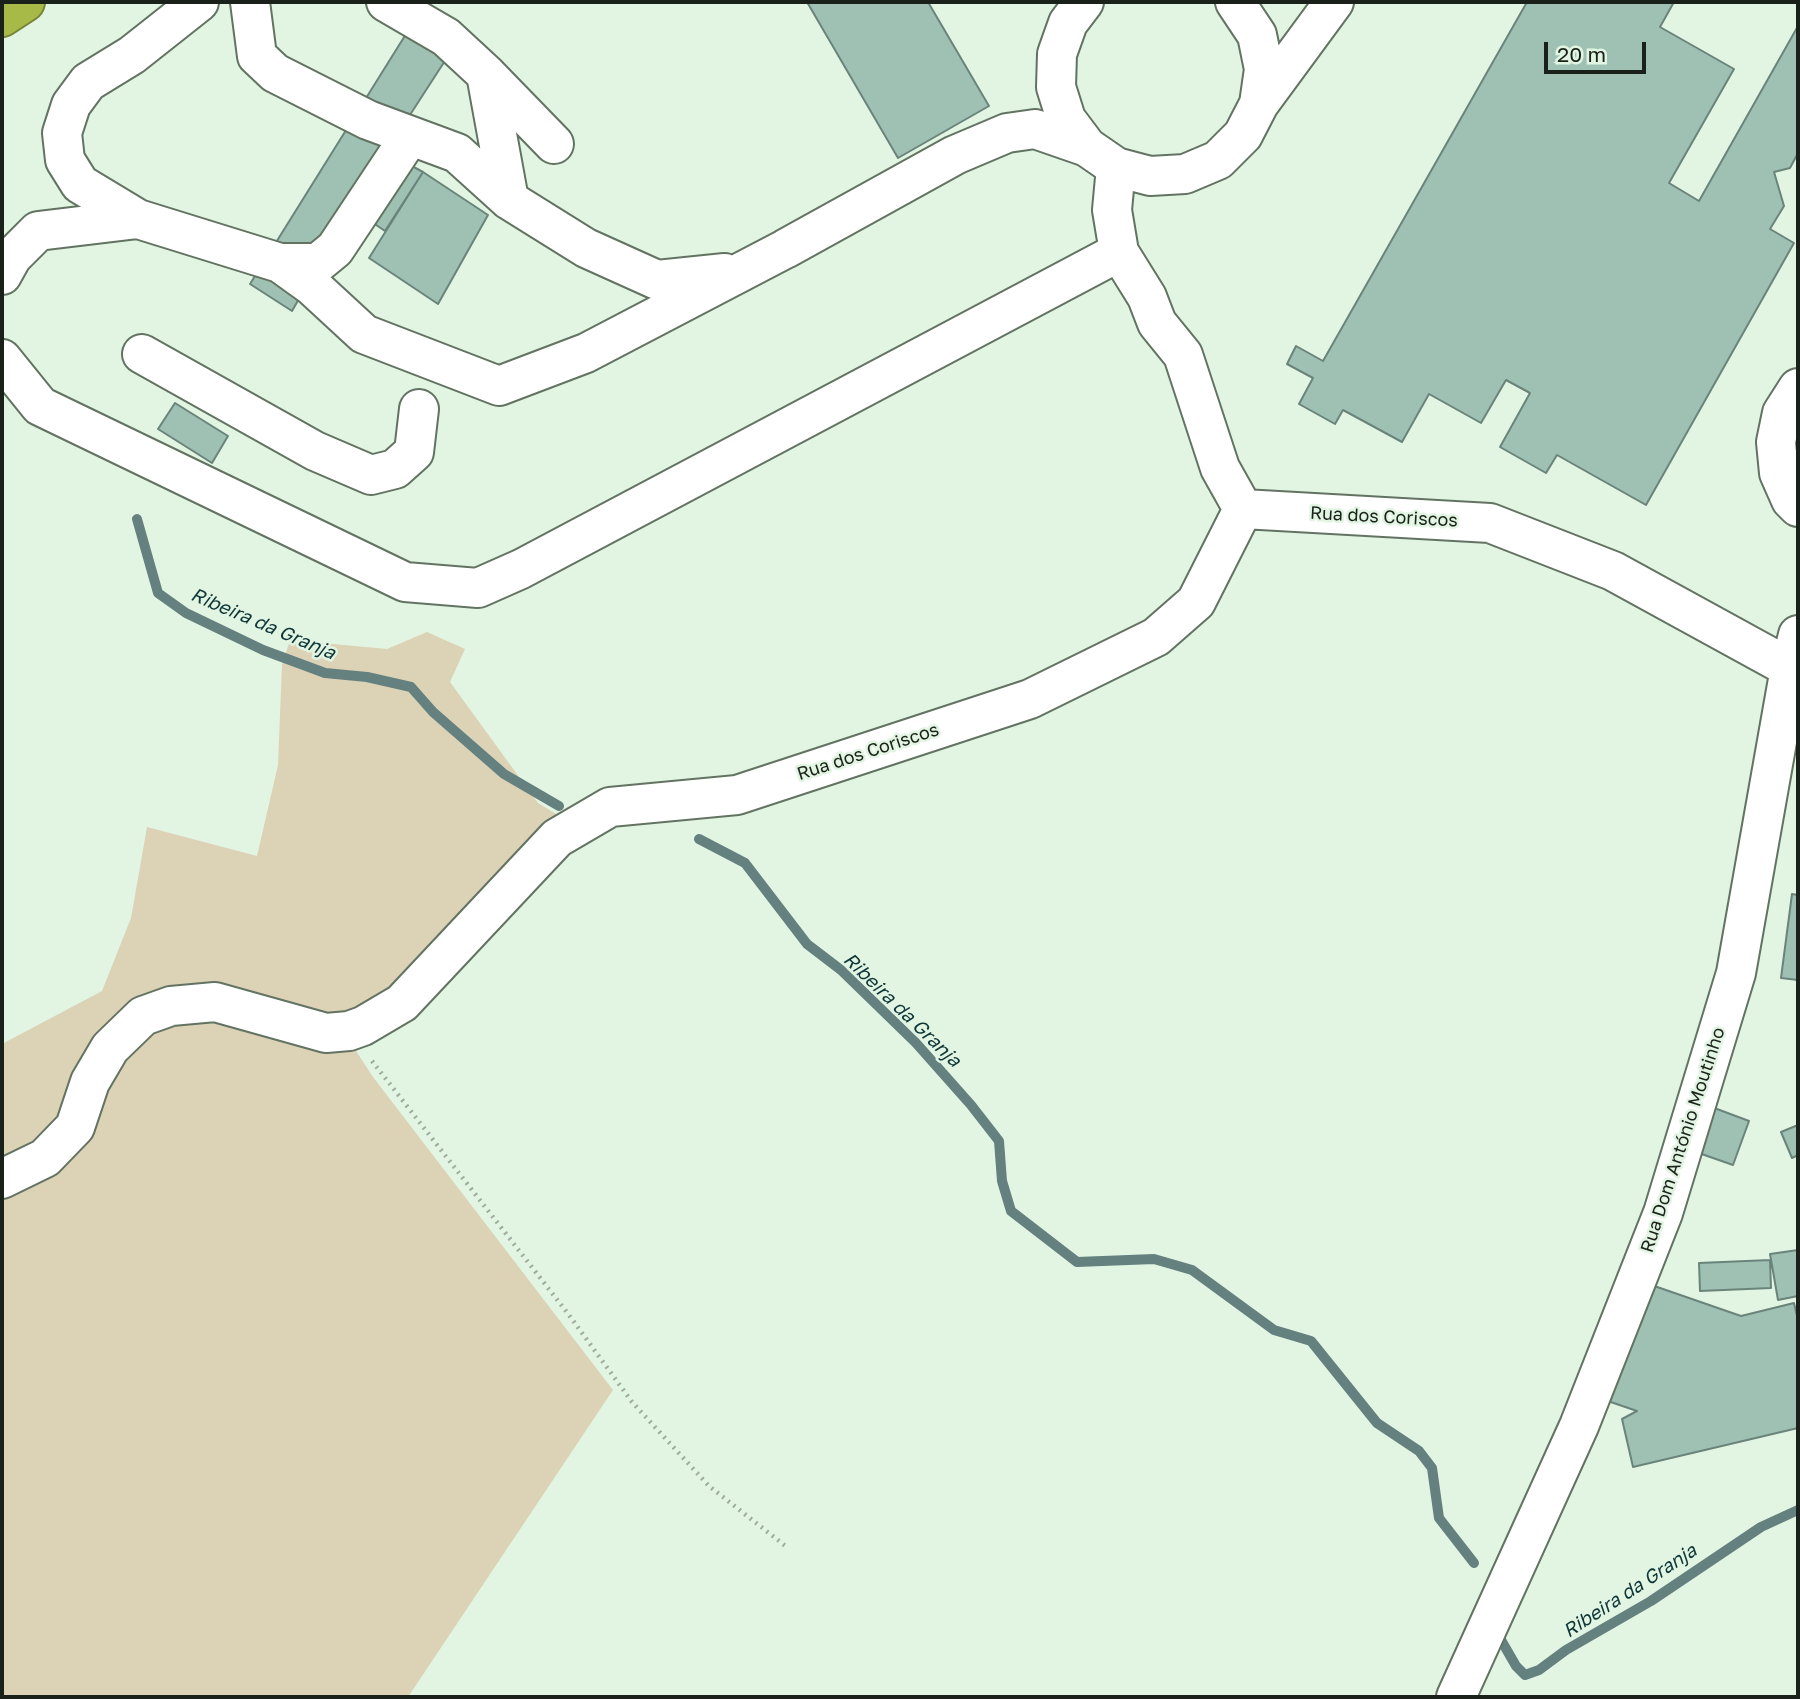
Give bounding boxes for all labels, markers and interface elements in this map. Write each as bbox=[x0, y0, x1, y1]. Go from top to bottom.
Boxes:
scale bar bbox=[1548, 28, 1650, 72]
text: 20 m bbox=[1557, 41, 1606, 67]
street label: Rua dos Coriscos bbox=[1310, 502, 1458, 532]
water label: Ribeira da Granja bbox=[187, 583, 339, 665]
street label: Rua dos Coriscos bbox=[794, 719, 942, 785]
water label: Ribeira da Granja bbox=[838, 948, 966, 1072]
street label: Rua Dom António Moutinho bbox=[1636, 1025, 1730, 1255]
water label: Ribeira da Granja bbox=[1559, 1539, 1701, 1643]

